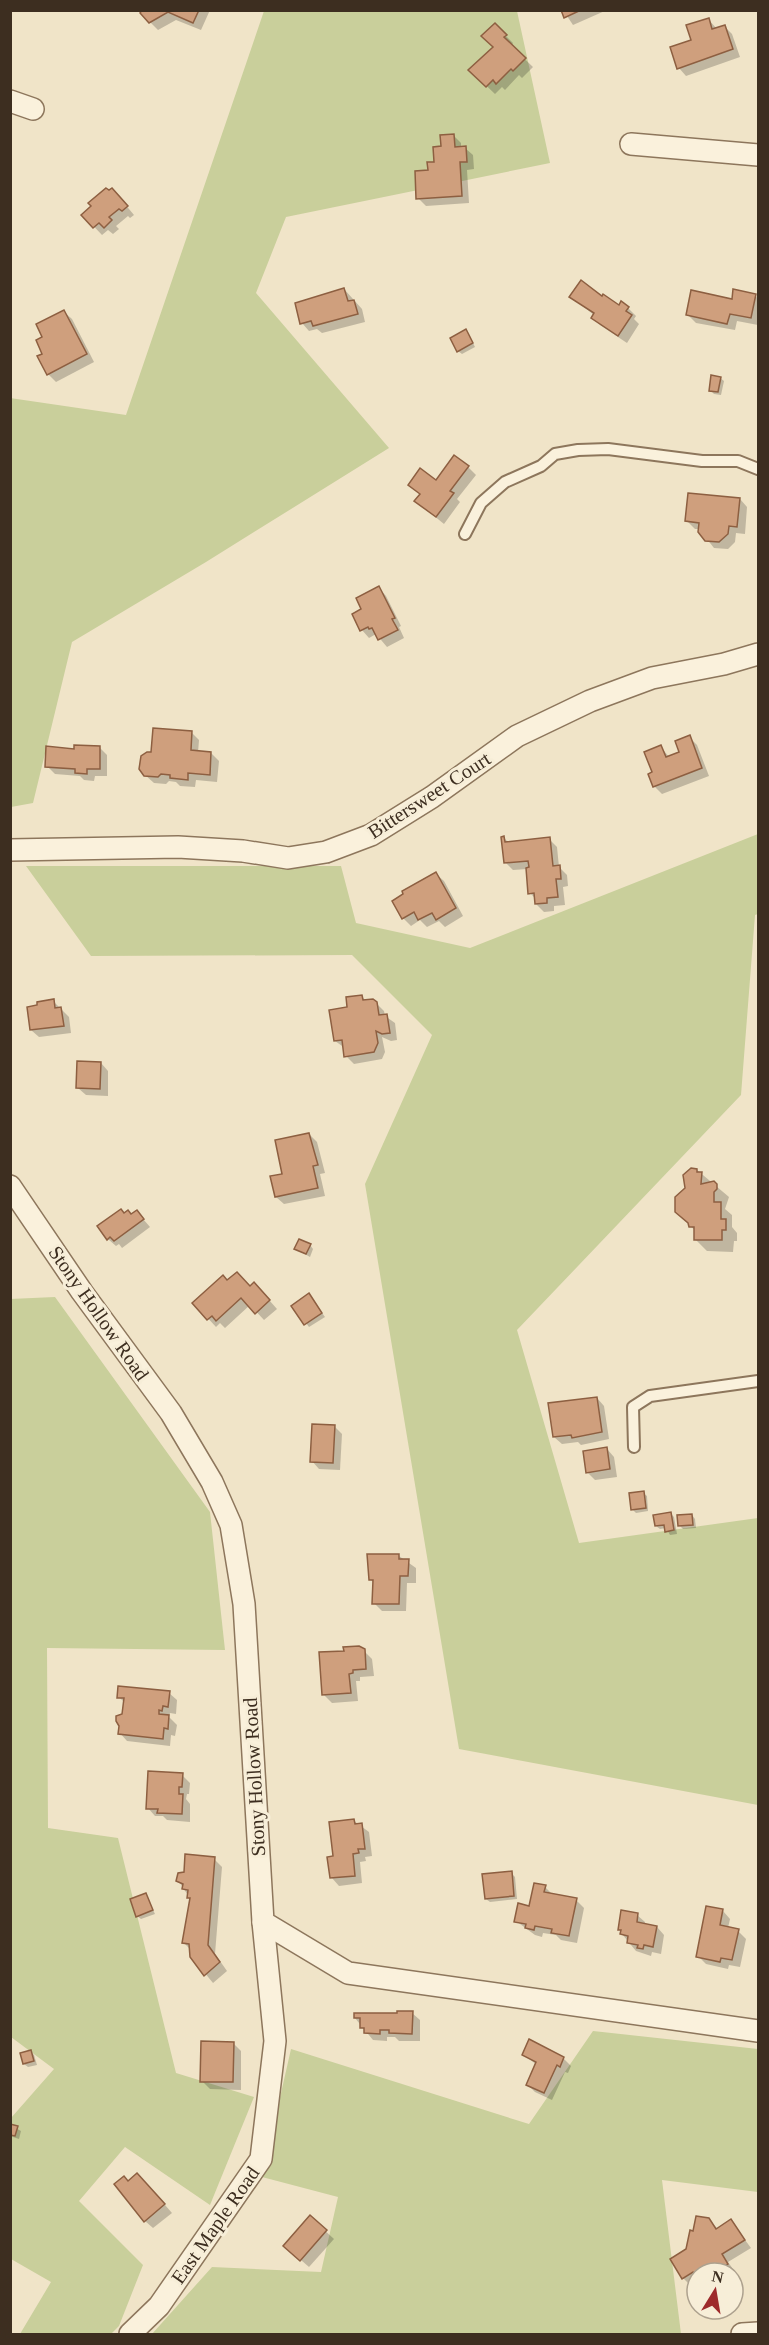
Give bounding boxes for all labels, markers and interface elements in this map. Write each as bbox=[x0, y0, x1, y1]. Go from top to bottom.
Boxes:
street label: Bittersweet Court bbox=[364, 747, 495, 843]
street label: Stony Hollow Road bbox=[44, 1242, 154, 1385]
street label: Stony Hollow Road bbox=[239, 1697, 270, 1857]
street label: East Maple Road bbox=[166, 2162, 264, 2288]
north arrow bbox=[685, 2261, 745, 2321]
text: N bbox=[710, 2267, 725, 2286]

